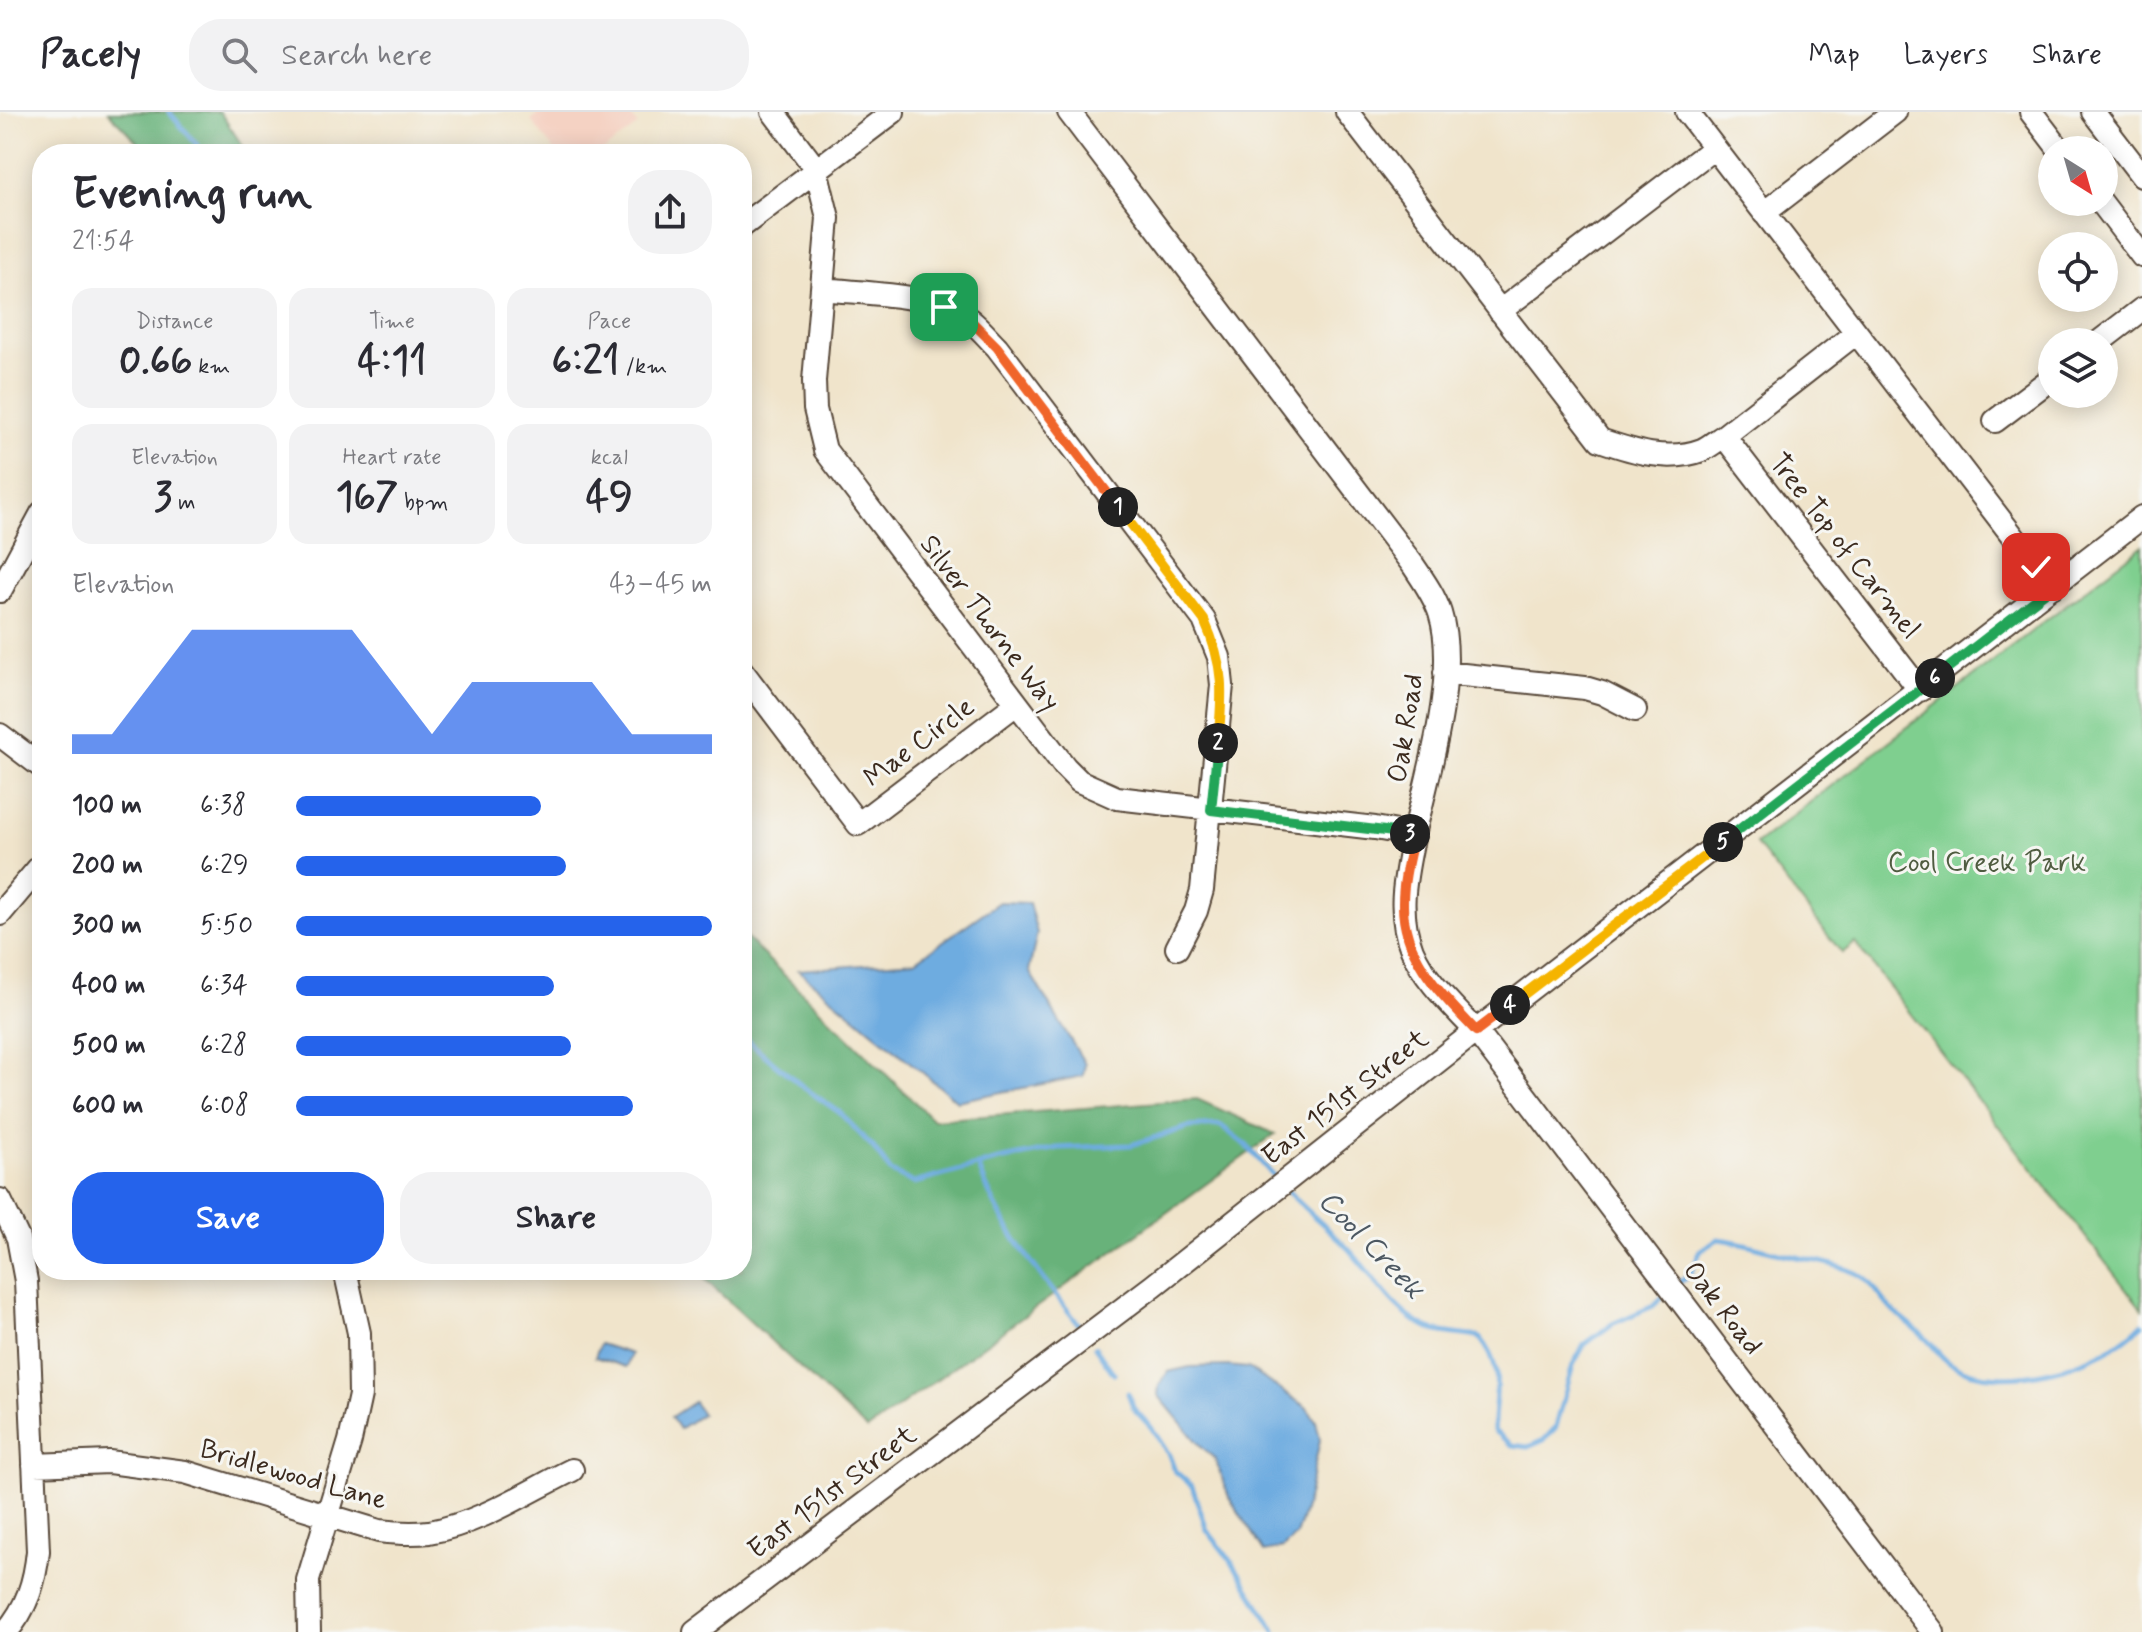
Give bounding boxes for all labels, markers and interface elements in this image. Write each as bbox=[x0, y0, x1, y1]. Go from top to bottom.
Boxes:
search box bbox=[189, 19, 749, 91]
text: Pacely bbox=[40, 31, 141, 80]
icon: search bbox=[217, 33, 261, 77]
text: Search here bbox=[281, 36, 432, 75]
text: Map bbox=[1809, 37, 1860, 74]
text: Layers bbox=[1904, 37, 1988, 74]
text: Share bbox=[2032, 37, 2102, 74]
north arrow bbox=[2038, 136, 2118, 216]
map controls bbox=[2038, 136, 2118, 408]
text: Evening run bbox=[72, 166, 312, 224]
button: share bbox=[628, 170, 712, 254]
text: 21:54 bbox=[72, 225, 134, 259]
button: locate bbox=[2038, 232, 2118, 312]
pin bbox=[910, 273, 978, 341]
icon: arrive bbox=[922, 285, 966, 329]
text: Distance bbox=[136, 308, 213, 336]
text: Time bbox=[369, 308, 415, 336]
text: Pace bbox=[587, 308, 631, 336]
button: layers bbox=[2038, 328, 2118, 408]
text: 0.66 bbox=[119, 336, 192, 388]
text: 4:11 bbox=[357, 336, 427, 388]
text: 6:21 bbox=[552, 336, 619, 388]
text: km bbox=[192, 353, 230, 381]
text: /km bbox=[619, 353, 667, 381]
text: Elevation bbox=[131, 444, 218, 472]
text: Heart rate bbox=[343, 444, 441, 472]
text: kcal bbox=[591, 444, 628, 472]
street label: Tree Top of Carmel bbox=[1760, 446, 1928, 647]
text: 3 bbox=[154, 472, 172, 524]
text: 167 bbox=[336, 472, 398, 524]
text: 49 bbox=[586, 472, 633, 524]
pin: 1 bbox=[1098, 487, 1138, 527]
text: m bbox=[172, 489, 195, 517]
text: bpm bbox=[398, 489, 448, 517]
text: 1 bbox=[1113, 493, 1123, 521]
street label: Silver Thorne Way bbox=[910, 528, 1068, 719]
pin bbox=[2002, 533, 2070, 601]
icon: check bbox=[2014, 545, 2058, 589]
text: Elevation bbox=[72, 568, 174, 602]
text: 43–45 m bbox=[609, 568, 712, 602]
pin: 6 bbox=[1915, 658, 1955, 698]
text: 6 bbox=[1929, 664, 1941, 692]
street label: Oak Road bbox=[1380, 671, 1433, 786]
street label: Mae Circle bbox=[857, 689, 982, 797]
pin: 2 bbox=[1198, 723, 1238, 763]
text: 2 bbox=[1213, 729, 1223, 757]
text: 100 m bbox=[72, 789, 142, 823]
text: 6:38 bbox=[200, 789, 246, 823]
pin: 3 bbox=[1390, 814, 1430, 854]
text: 3 bbox=[1405, 820, 1415, 848]
pin: 5 bbox=[1703, 822, 1743, 862]
text: 5 bbox=[1716, 828, 1730, 856]
park label: Cool Creek Park bbox=[1888, 845, 2086, 882]
text: 200 m bbox=[72, 849, 143, 883]
text: 6:29 bbox=[200, 849, 249, 883]
text: 300 m bbox=[72, 909, 142, 943]
text: 5:50 bbox=[200, 909, 253, 943]
text: 400 m bbox=[72, 969, 145, 1003]
text: 6:34 bbox=[200, 969, 248, 1003]
pin: 4 bbox=[1490, 985, 1530, 1025]
text: 4 bbox=[1504, 991, 1516, 1019]
street label: East 151st Street bbox=[1254, 1021, 1437, 1175]
text: 500 m bbox=[72, 1029, 146, 1063]
text: 6:28 bbox=[200, 1029, 247, 1063]
text: 600 m bbox=[72, 1089, 144, 1123]
text: 6:08 bbox=[200, 1089, 249, 1123]
button: Save bbox=[72, 1172, 384, 1264]
button: Share bbox=[400, 1172, 712, 1264]
water label: Cool Creek bbox=[1309, 1182, 1433, 1309]
street label: Oak Road bbox=[1674, 1254, 1770, 1363]
street label: East 151st Street bbox=[741, 1417, 925, 1569]
street label: Bridlewood Lane bbox=[196, 1431, 391, 1520]

